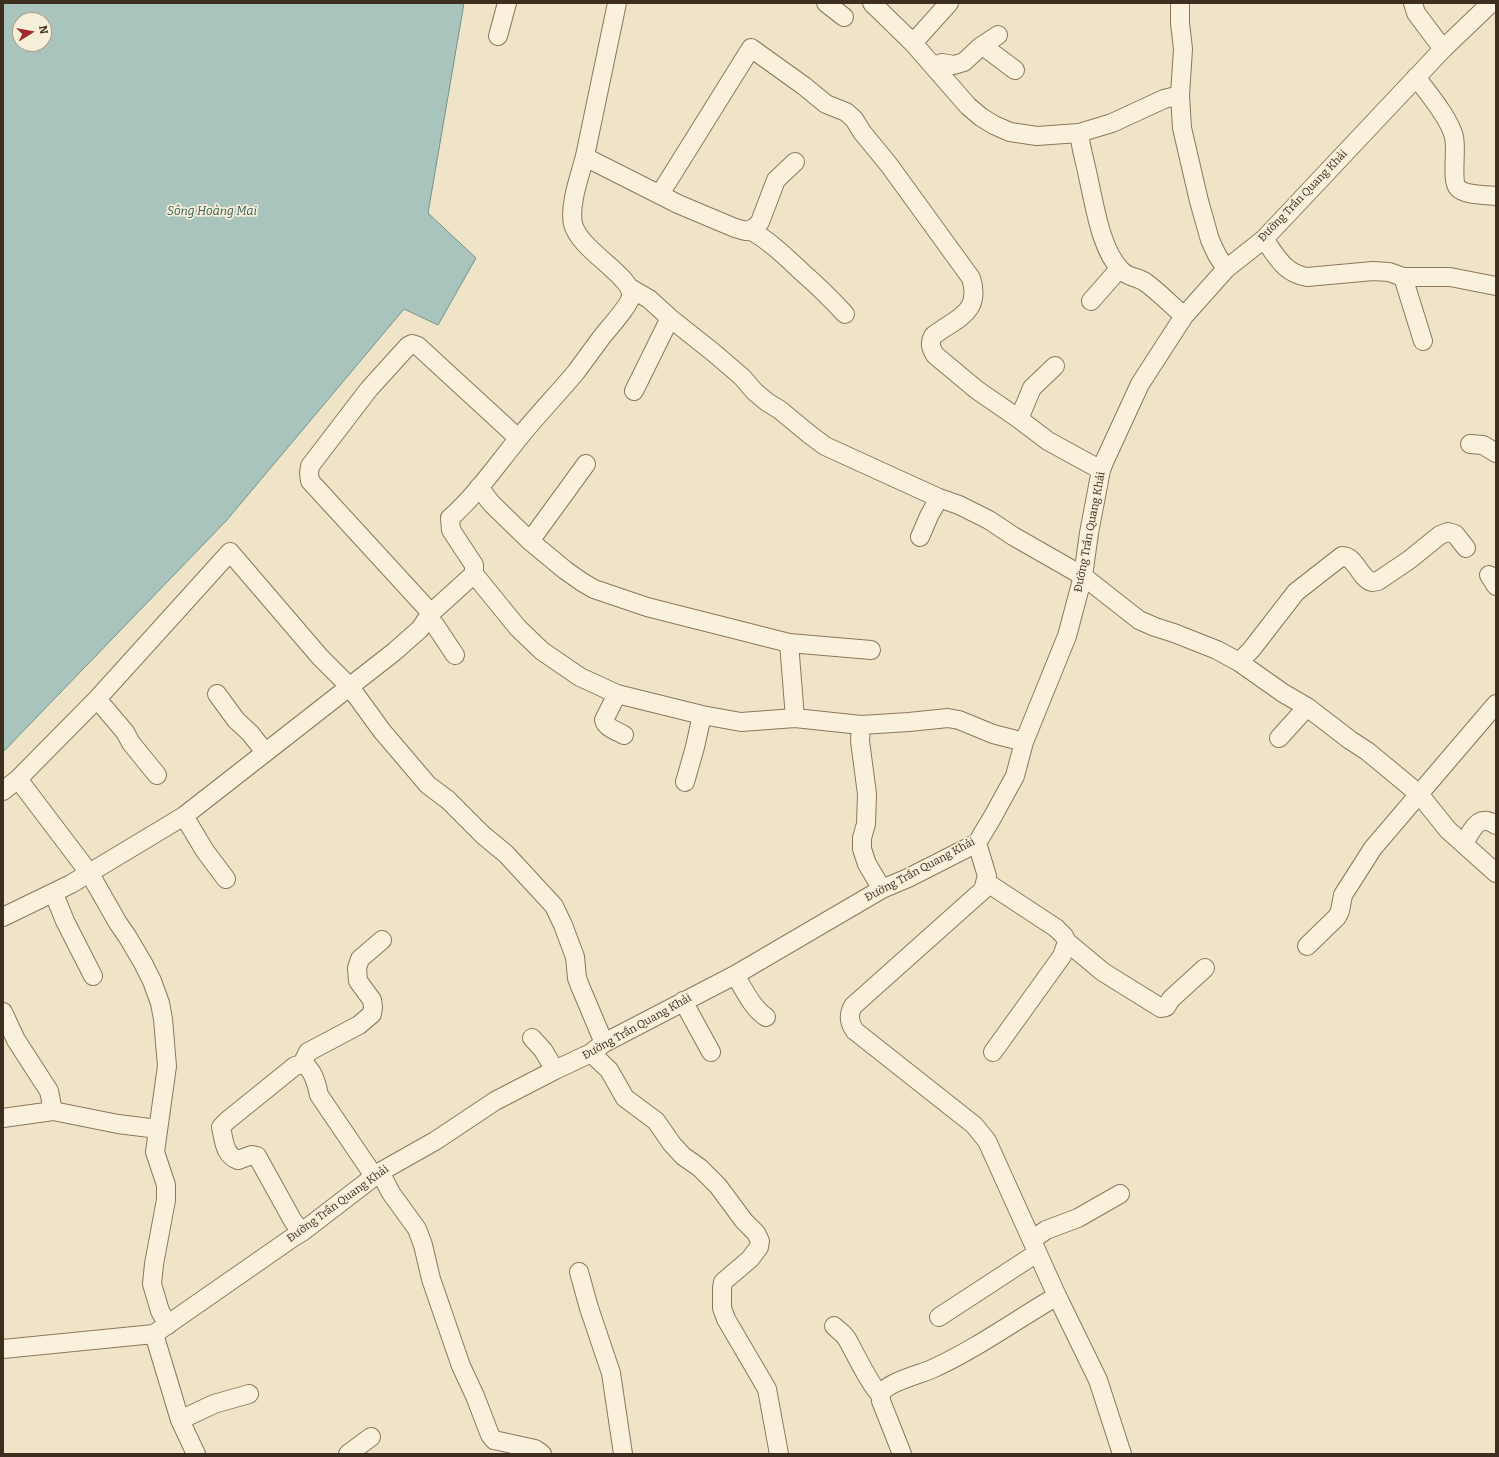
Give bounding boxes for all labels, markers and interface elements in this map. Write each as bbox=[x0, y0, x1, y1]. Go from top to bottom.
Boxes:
north arrow bbox=[12, 12, 52, 52]
text: N bbox=[36, 24, 50, 35]
street label: Đường Trần Quang Khải bbox=[1256, 147, 1350, 245]
water label: Sông Hoàng Mai bbox=[167, 205, 257, 219]
street label: Đường Trần Quang Khải bbox=[1072, 471, 1108, 593]
street label: Đường Trần Quang Khải bbox=[863, 835, 977, 905]
street label: Đường Trần Quang Khải bbox=[580, 992, 694, 1062]
street label: Đường Trần Quang Khải bbox=[285, 1163, 391, 1245]

